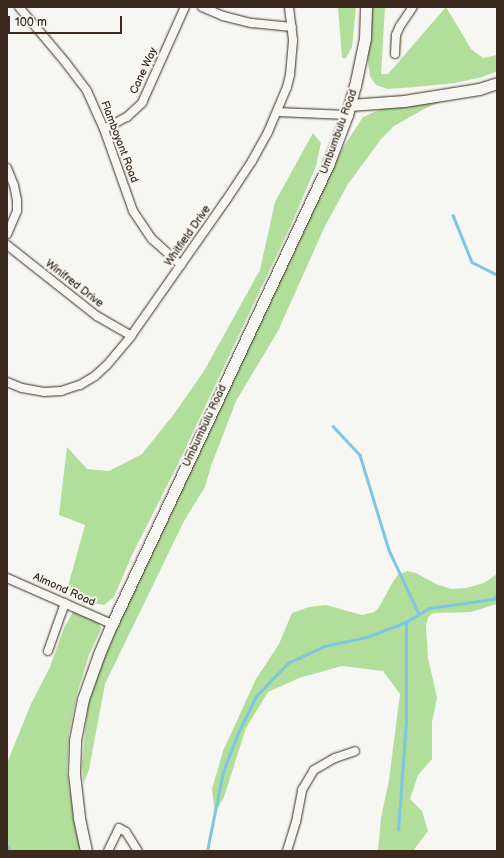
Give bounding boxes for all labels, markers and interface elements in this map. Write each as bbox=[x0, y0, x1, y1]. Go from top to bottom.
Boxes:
scale bar bbox=[10, 8, 124, 34]
text: 100 m bbox=[15, 15, 47, 30]
street label: Cane Way bbox=[127, 45, 161, 97]
street label: Umbumbulu Road bbox=[318, 88, 360, 176]
street label: Flamboyant Road bbox=[97, 99, 141, 185]
street label: Whitfield Drive bbox=[162, 203, 214, 269]
street label: Winifred Drive bbox=[42, 257, 106, 311]
street label: Umbumbulu Road bbox=[180, 383, 230, 469]
street label: Almond Road bbox=[31, 570, 97, 610]

